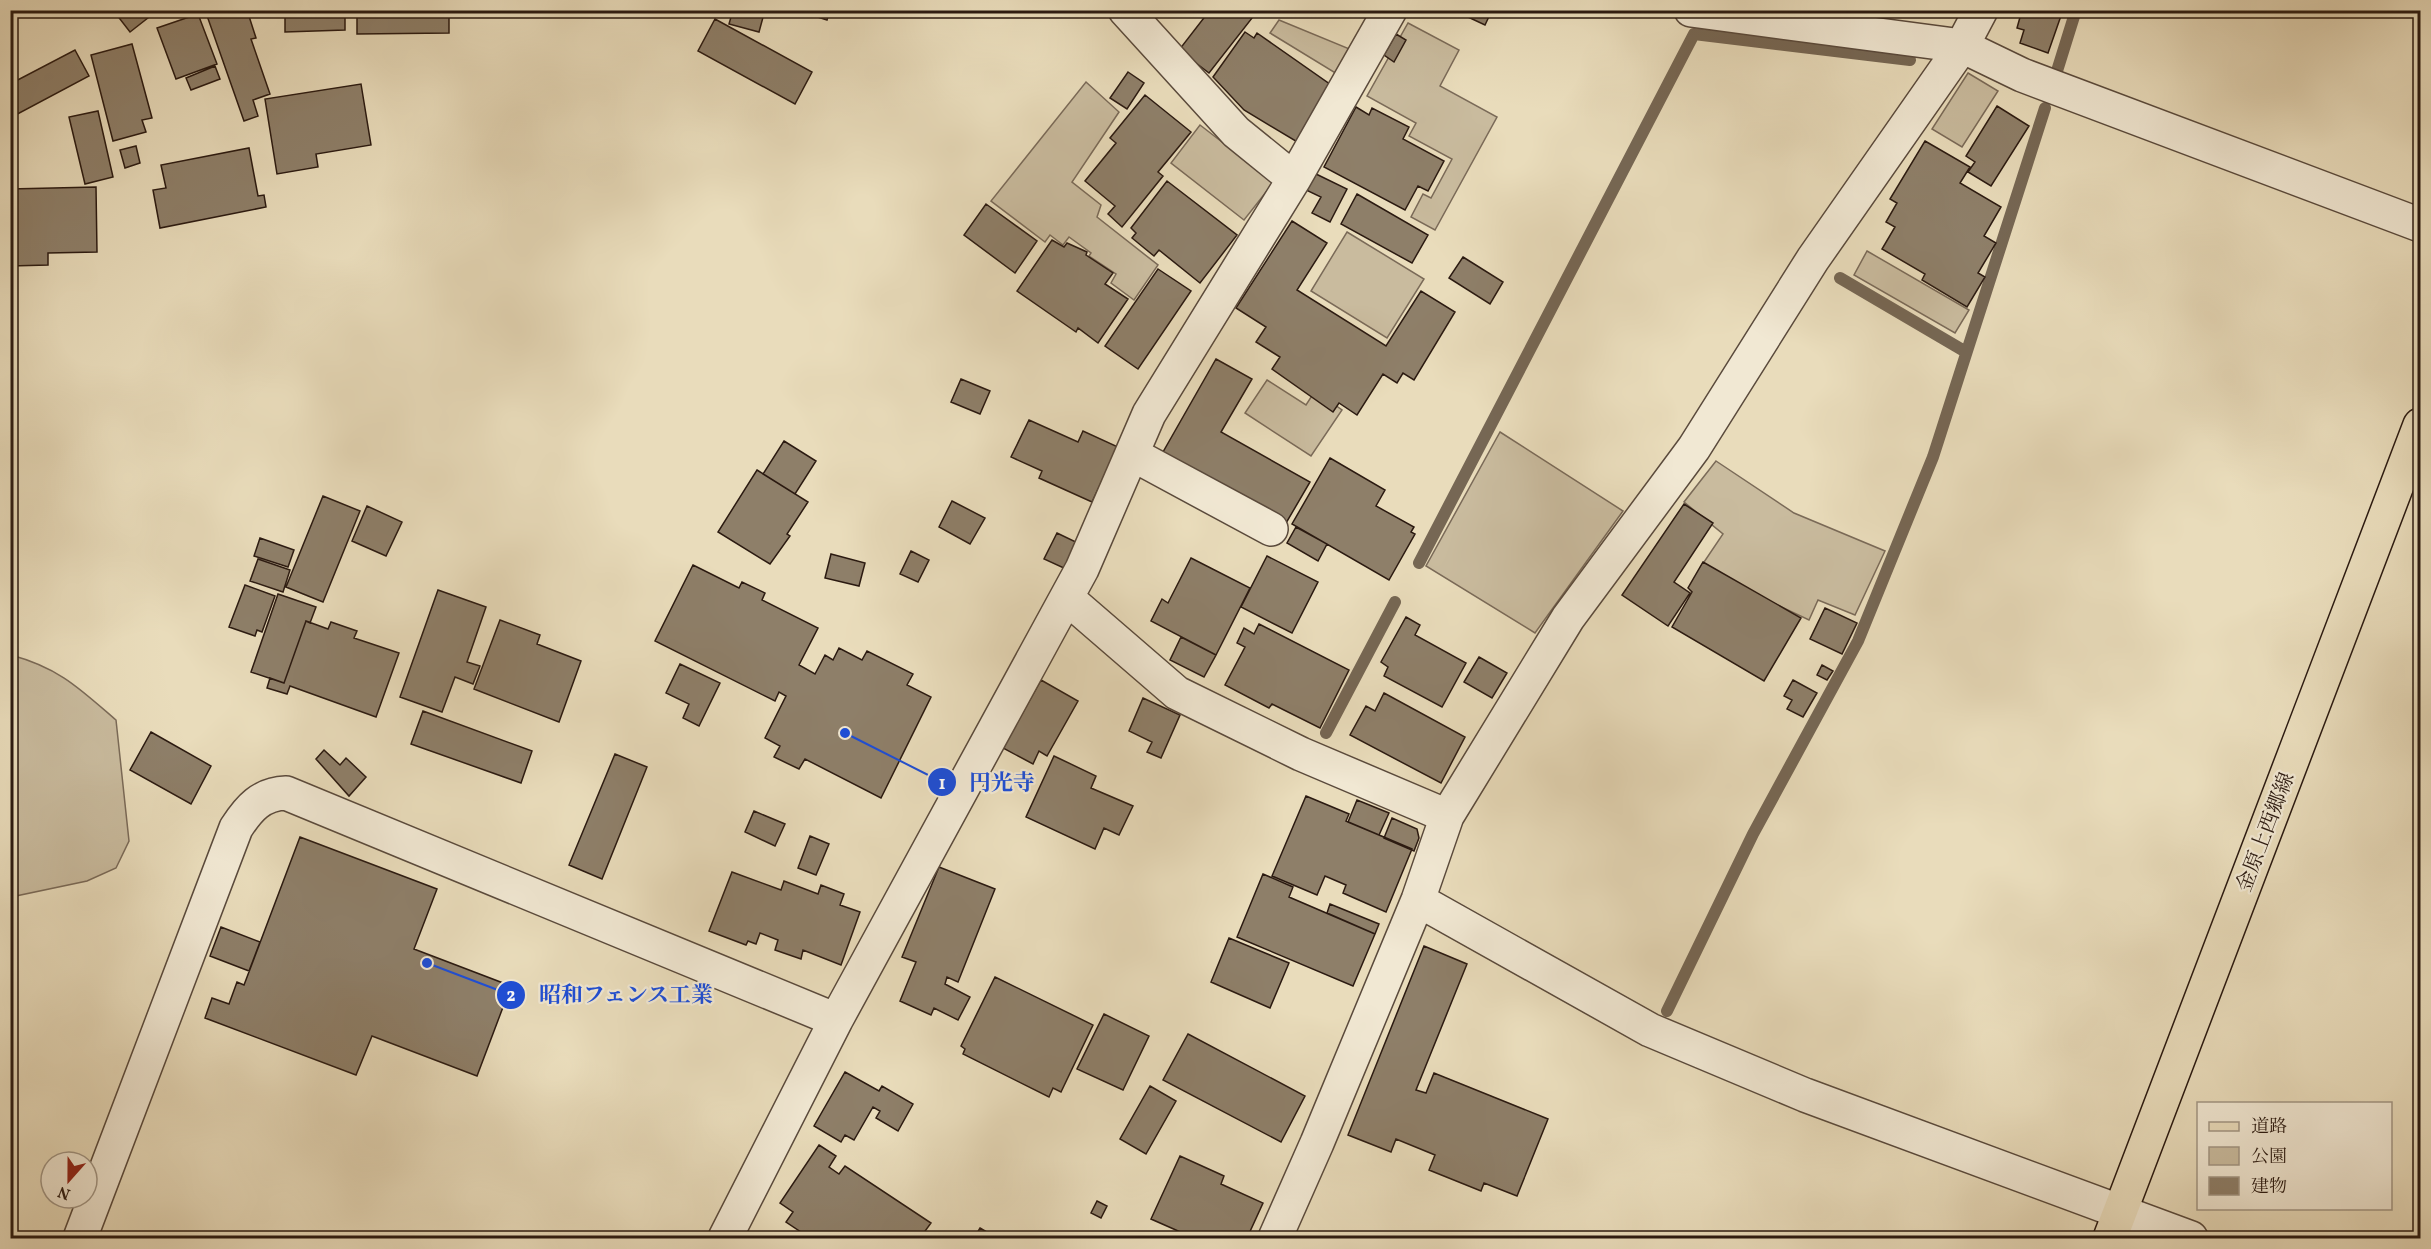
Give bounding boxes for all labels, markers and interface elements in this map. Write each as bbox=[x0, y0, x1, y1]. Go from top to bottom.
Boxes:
callout: 円光寺 bbox=[927, 762, 1047, 802]
text: 円光寺 bbox=[969, 769, 1035, 800]
street label: 金原上西郷線 bbox=[2230, 769, 2303, 897]
text: 1 bbox=[938, 772, 946, 797]
callout: 昭和フェンス工業 bbox=[496, 975, 726, 1015]
text: 昭和フェンス工業 bbox=[539, 981, 713, 1012]
text: 2 bbox=[506, 984, 516, 1009]
legend bbox=[2197, 1102, 2392, 1210]
text: 道路 bbox=[2251, 1115, 2287, 1140]
text: 公園 bbox=[2251, 1145, 2287, 1170]
north arrow bbox=[39, 1150, 99, 1210]
text: 建物 bbox=[2251, 1175, 2287, 1200]
text: N bbox=[55, 1180, 74, 1204]

